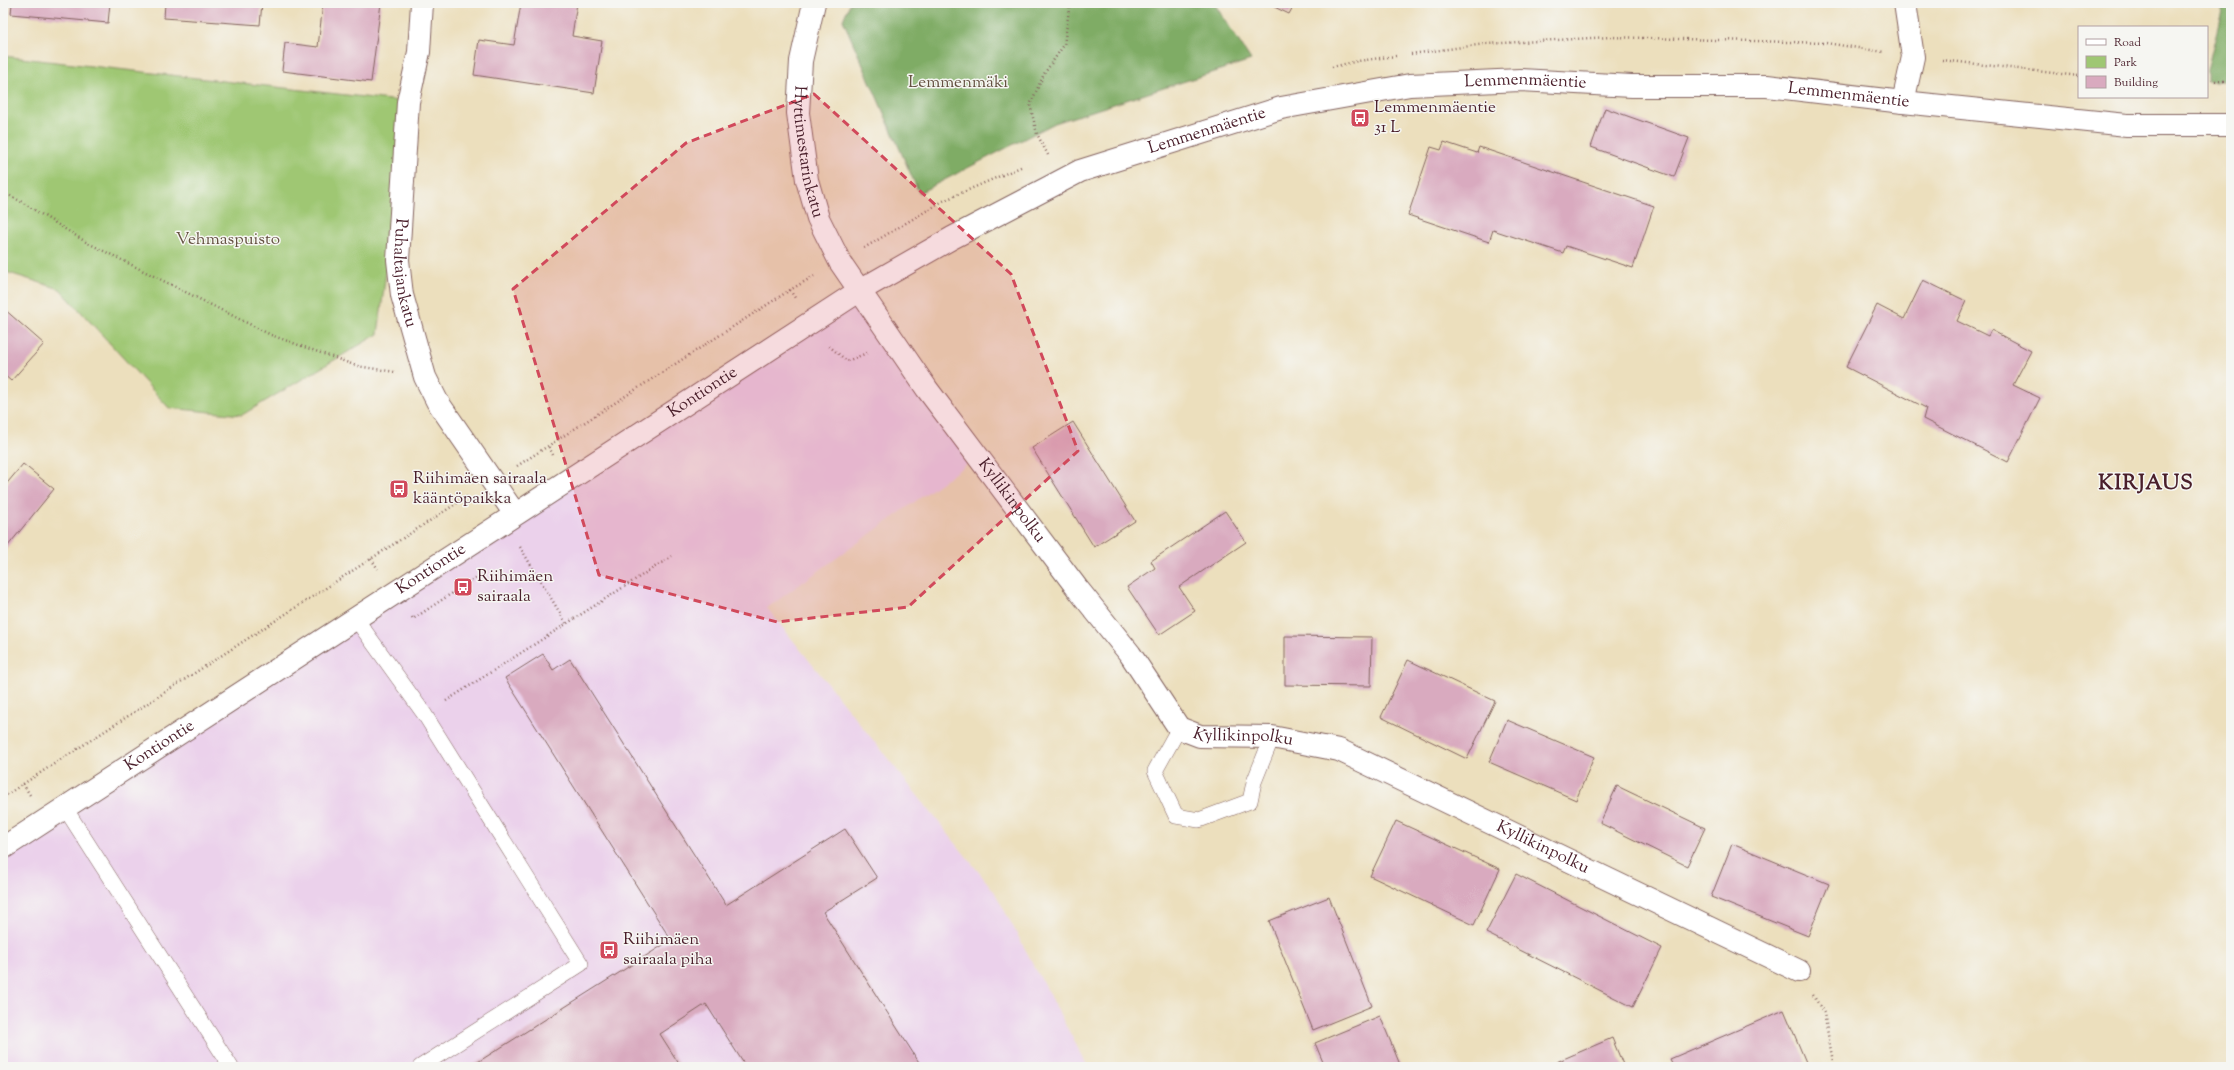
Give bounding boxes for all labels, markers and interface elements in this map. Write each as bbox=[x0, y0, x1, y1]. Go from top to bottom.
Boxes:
legend bbox=[2078, 26, 2208, 98]
text: Road bbox=[2114, 34, 2141, 52]
text: Park bbox=[2114, 54, 2137, 72]
street label: Lemmenmäentie bbox=[1464, 68, 1587, 96]
park label: Lemmenmäki bbox=[908, 71, 1008, 95]
text: Building bbox=[2114, 74, 2158, 92]
street label: Lemmenmäentie bbox=[1787, 77, 1911, 115]
street label: Hyttimestarinkatu bbox=[786, 85, 829, 221]
place label: Lemmenmäentie 31 L bbox=[1374, 96, 1496, 140]
street label: Lemmenmäentie bbox=[1145, 101, 1269, 161]
bus stop icon: Lemmenmäentie 31 L bbox=[1349, 107, 1371, 129]
street label: Puhaltajankatu bbox=[386, 218, 423, 330]
park label: Vehmaspuisto bbox=[176, 228, 280, 252]
street label: Kontiontie bbox=[663, 361, 743, 424]
street label: Kyllikinpolku bbox=[972, 454, 1051, 548]
place label: Riihimäen sairaala kääntöpaikka bbox=[413, 467, 547, 511]
district label: KIRJAUS bbox=[2098, 469, 2194, 499]
bus stop icon: Riihimäen sairaala kääntöpaikka bbox=[388, 478, 410, 500]
street label: Kontiontie bbox=[392, 538, 471, 601]
place label: Riihimäen sairaala bbox=[477, 565, 553, 609]
bus stop icon: Riihimäen sairaala bbox=[452, 576, 474, 598]
street label: Kontiontie bbox=[120, 714, 199, 778]
street label: Kyllikinpolku bbox=[1189, 722, 1295, 753]
street label: Kyllikinpolku bbox=[1492, 815, 1593, 880]
place label: Riihimäen sairaala piha bbox=[623, 928, 713, 972]
bus stop icon: Riihimäen sairaala piha bbox=[598, 939, 620, 961]

